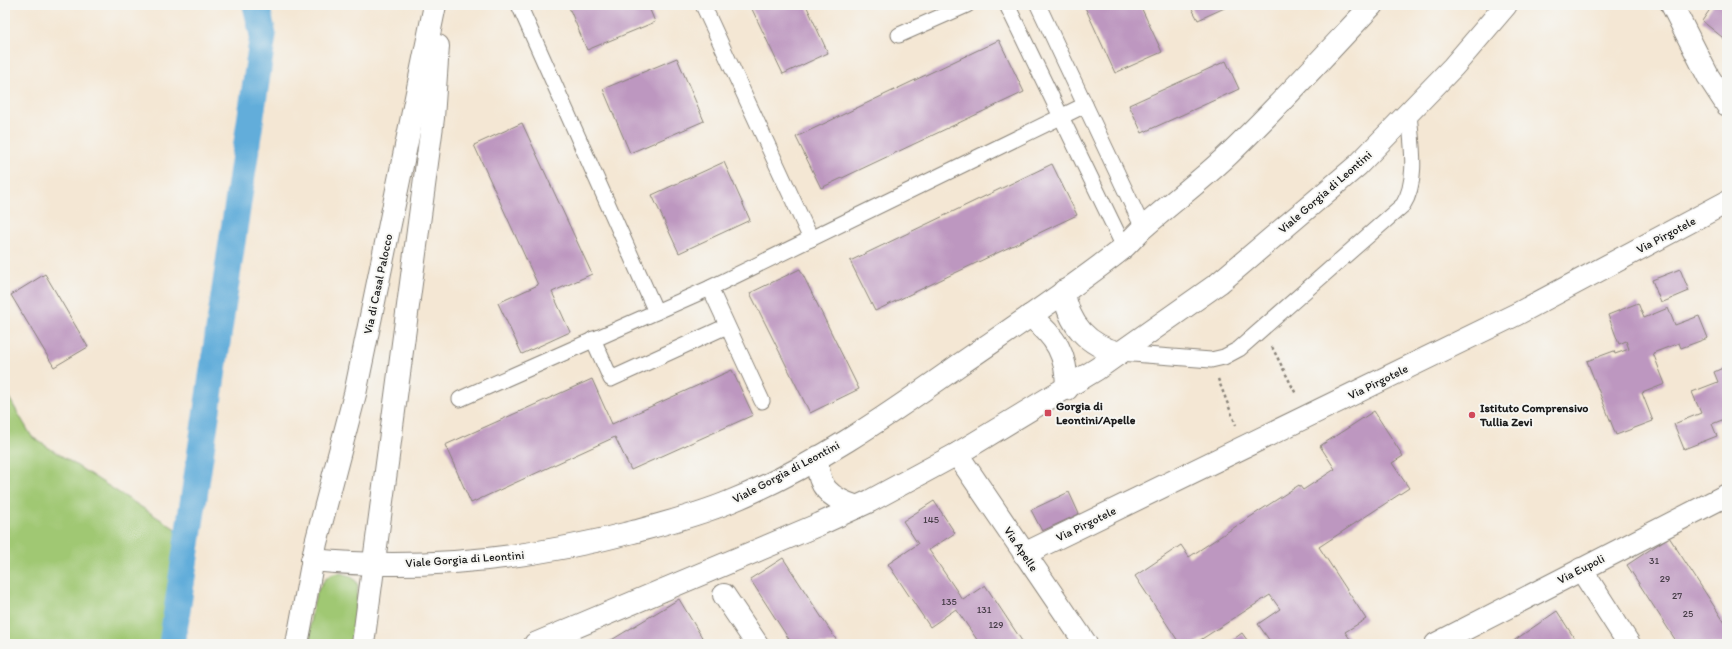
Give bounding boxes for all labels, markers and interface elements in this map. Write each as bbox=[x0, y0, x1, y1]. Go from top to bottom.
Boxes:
street label: Viale Gorgia di Leontini bbox=[1275, 148, 1375, 236]
street label: Via Pirgotele bbox=[1634, 213, 1698, 256]
street label: Via di Casal Palocco bbox=[361, 233, 395, 335]
street label: Via Pirgotele bbox=[1346, 361, 1410, 403]
place label: Gorgia di Leontini/Apelle bbox=[1056, 399, 1136, 428]
place label: Istituto Comprensivo Tullia Zevi bbox=[1479, 401, 1589, 429]
marker: Gorgia di Leontini/Apelle bbox=[1043, 408, 1053, 418]
marker: Istituto Comprensivo Tullia Zevi bbox=[1467, 410, 1477, 420]
street label: Viale Gorgia di Leontini bbox=[730, 438, 842, 506]
street label: Via Pirgotele bbox=[1054, 503, 1118, 545]
house number: 145 bbox=[923, 513, 939, 526]
street label: Via Apelle bbox=[1001, 524, 1041, 574]
street label: Viale Gorgia di Leontini bbox=[405, 548, 525, 570]
street label: Via Eupoli bbox=[1555, 551, 1607, 587]
house number: 31 bbox=[1649, 554, 1659, 567]
house number: 29 bbox=[1660, 572, 1670, 585]
house number: 27 bbox=[1672, 589, 1682, 602]
house number: 135 bbox=[941, 595, 957, 608]
house number: 131 bbox=[977, 603, 992, 616]
house number: 25 bbox=[1683, 607, 1693, 620]
house number: 129 bbox=[988, 618, 1004, 631]

